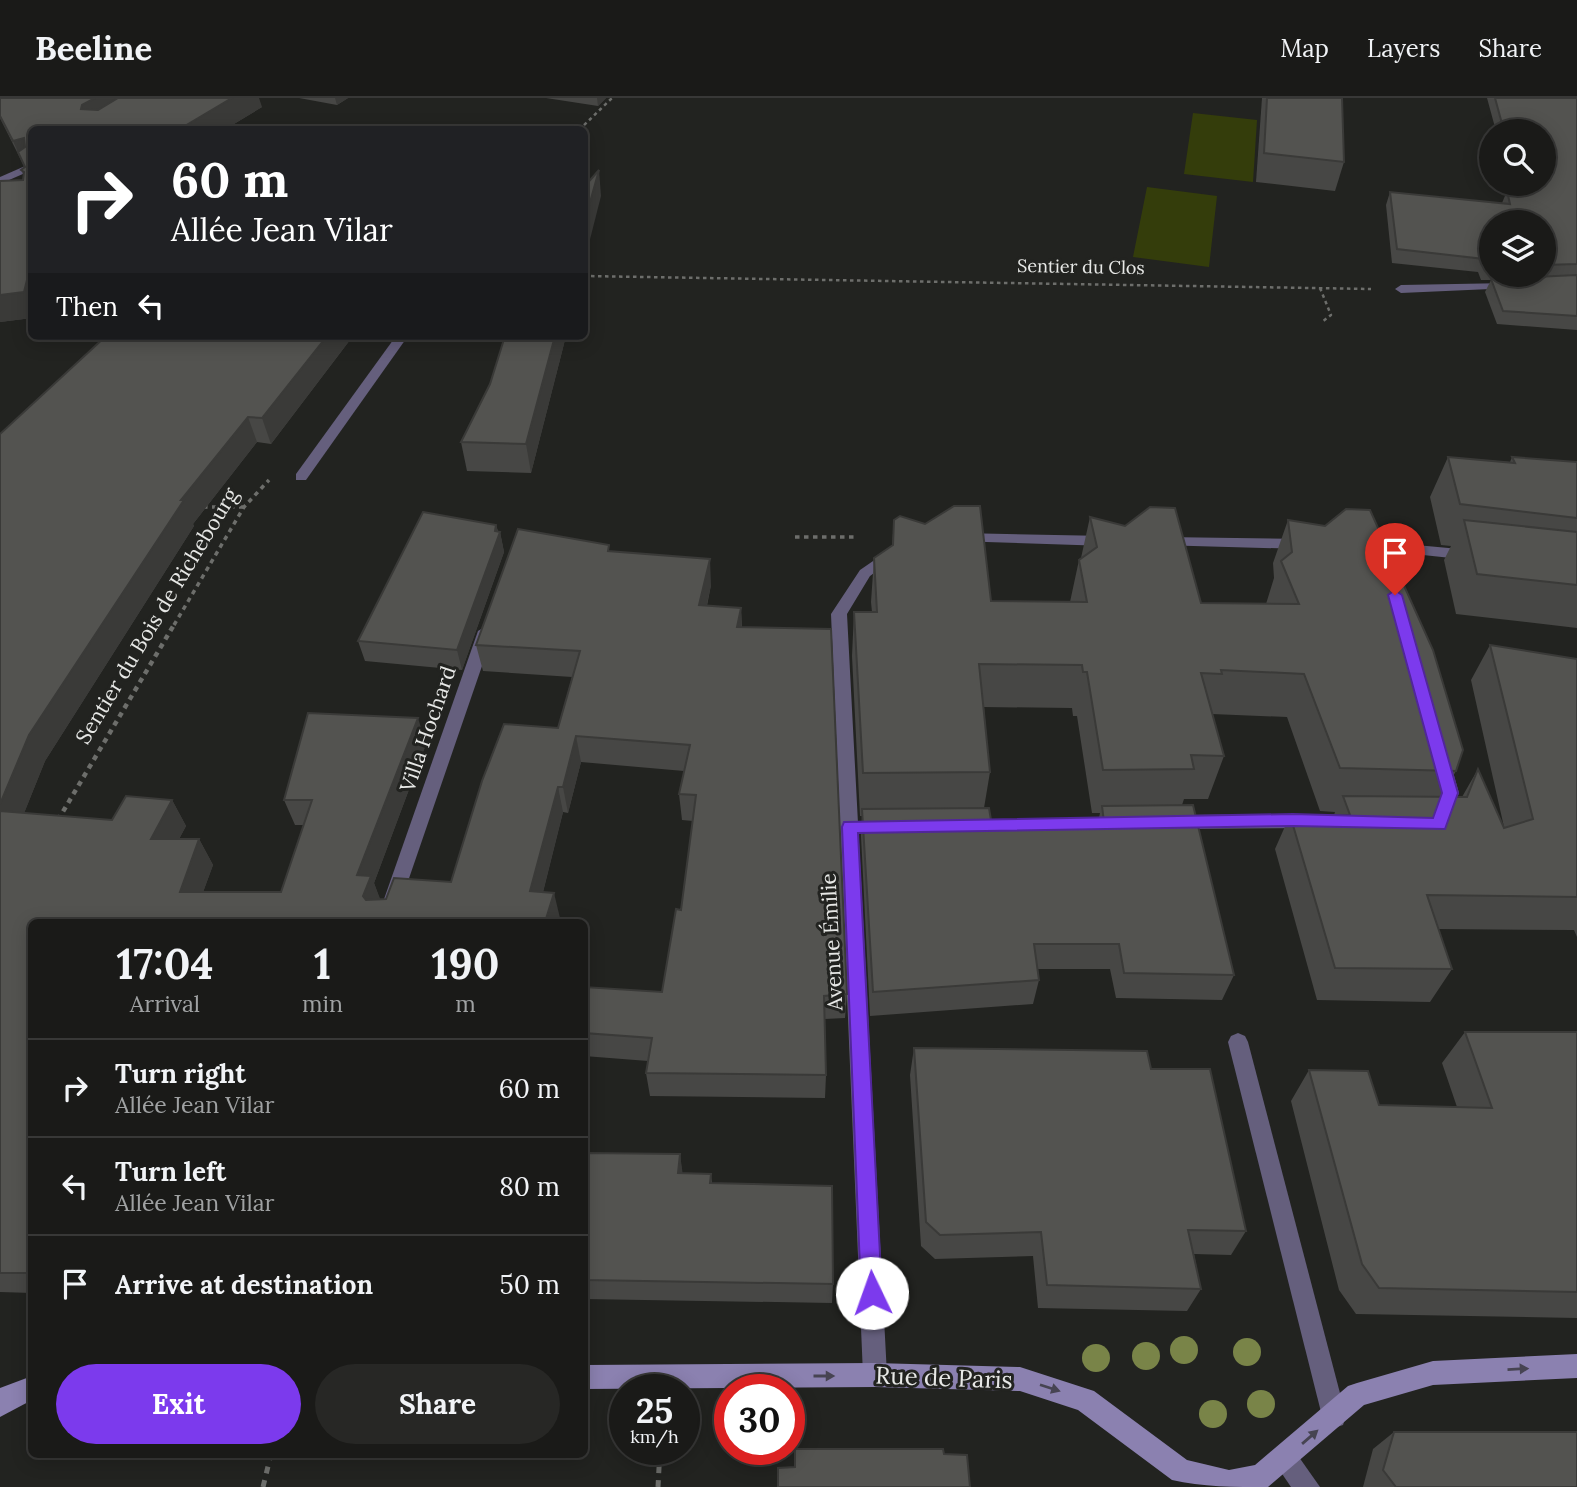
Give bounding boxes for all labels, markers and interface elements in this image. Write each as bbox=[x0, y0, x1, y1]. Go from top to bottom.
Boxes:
text: Beeline bbox=[35, 27, 152, 69]
text: Map bbox=[1280, 33, 1329, 64]
text: Layers bbox=[1367, 33, 1440, 64]
text: Share bbox=[1478, 33, 1542, 64]
map controls bbox=[1479, 119, 1556, 287]
button: search bbox=[1479, 119, 1556, 196]
text: 60 m bbox=[171, 148, 288, 210]
icon: right bbox=[56, 154, 147, 245]
text: Allée Jean Vilar bbox=[171, 209, 393, 250]
button: layers bbox=[1479, 210, 1556, 287]
street label: Sentier du Clos bbox=[1017, 254, 1145, 279]
icon: left bbox=[132, 287, 170, 325]
text: Then bbox=[56, 290, 118, 323]
street label: Sentier du Bois de Richebourg bbox=[69, 482, 244, 749]
pin bbox=[1365, 523, 1425, 595]
icon: arrive bbox=[1376, 534, 1414, 572]
street label: Villa Hochard bbox=[393, 662, 462, 796]
street label: Avenue Émilie bbox=[814, 873, 849, 1012]
text: 17:04 bbox=[117, 937, 213, 991]
text: 1 bbox=[314, 937, 331, 991]
text: 190 bbox=[431, 937, 499, 991]
text: Arrival bbox=[130, 989, 200, 1018]
text: min bbox=[302, 989, 343, 1018]
text: m bbox=[455, 989, 476, 1018]
text: Turn right bbox=[115, 1057, 246, 1090]
icon: right bbox=[56, 1069, 94, 1107]
text: 60 m bbox=[499, 1072, 560, 1105]
text: Allée Jean Vilar bbox=[115, 1090, 275, 1119]
text: Turn left bbox=[115, 1155, 226, 1188]
icon: left bbox=[56, 1167, 94, 1205]
text: 80 m bbox=[499, 1170, 560, 1203]
text: Allée Jean Vilar bbox=[115, 1188, 275, 1217]
position arrow bbox=[835, 1256, 909, 1330]
icon: arrive bbox=[56, 1265, 94, 1303]
text: Arrive at destination bbox=[115, 1268, 373, 1301]
text: 50 m bbox=[500, 1268, 560, 1301]
street label: Rue de Paris bbox=[875, 1360, 1013, 1395]
one-way arrow bbox=[1507, 1363, 1529, 1374]
button: Exit bbox=[56, 1364, 301, 1444]
button: Share bbox=[315, 1364, 560, 1444]
one-way arrow bbox=[813, 1370, 835, 1382]
speed limit sign: 30 bbox=[714, 1374, 805, 1465]
one-way arrow bbox=[1040, 1384, 1061, 1394]
text: 25 bbox=[636, 1388, 673, 1433]
text: km/h bbox=[630, 1425, 679, 1448]
one-way arrow bbox=[1301, 1429, 1319, 1445]

